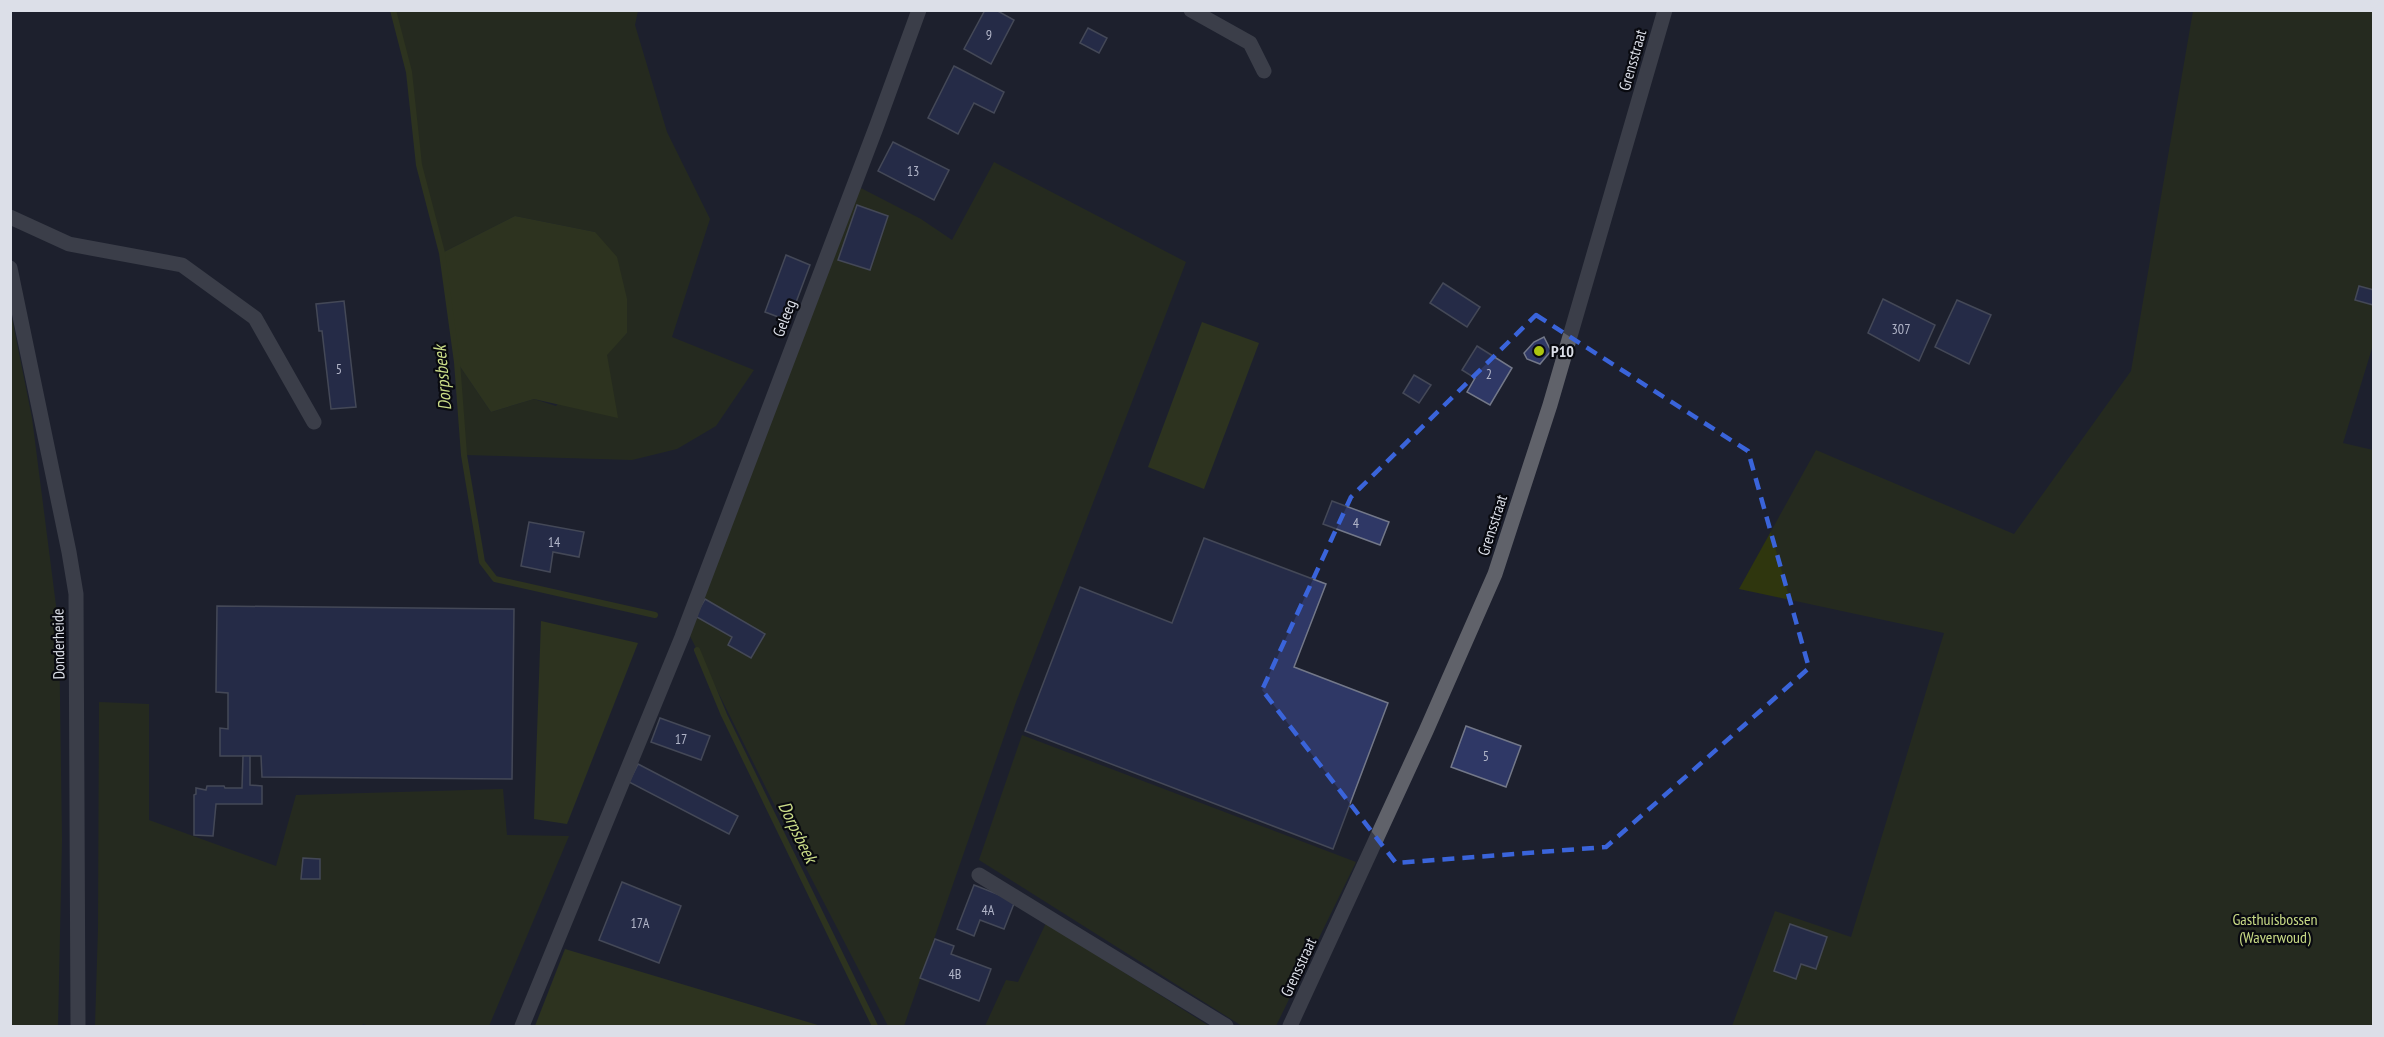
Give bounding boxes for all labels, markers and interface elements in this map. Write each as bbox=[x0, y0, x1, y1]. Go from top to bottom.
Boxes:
house number: 9 bbox=[986, 26, 992, 44]
street label: Grensstraat bbox=[1614, 27, 1650, 93]
house number: 13 bbox=[907, 162, 919, 180]
street label: Geleeg bbox=[768, 297, 800, 339]
house number: 307 bbox=[1892, 320, 1910, 338]
place label: P10 bbox=[1551, 341, 1574, 361]
water label: Dorpsbeek bbox=[428, 342, 456, 412]
marker: P10 bbox=[1532, 344, 1546, 358]
house number: 5 bbox=[336, 360, 342, 378]
house number: 2 bbox=[1486, 365, 1492, 383]
street label: Grensstraat bbox=[1473, 492, 1511, 558]
house number: 4 bbox=[1353, 514, 1360, 532]
house number: 14 bbox=[548, 533, 561, 551]
street label: Donderheide bbox=[47, 608, 69, 680]
house number: 17 bbox=[675, 730, 687, 748]
house number: 5 bbox=[1483, 747, 1489, 765]
water label: Dorpsbeek bbox=[773, 797, 824, 868]
house number: 4A bbox=[982, 901, 995, 919]
park label: Gasthuisbossen (Waverwoud) bbox=[2232, 909, 2318, 947]
house number: 17A bbox=[631, 914, 650, 932]
street label: Grensstraat bbox=[1276, 934, 1321, 1000]
house number: 4B bbox=[949, 965, 961, 983]

